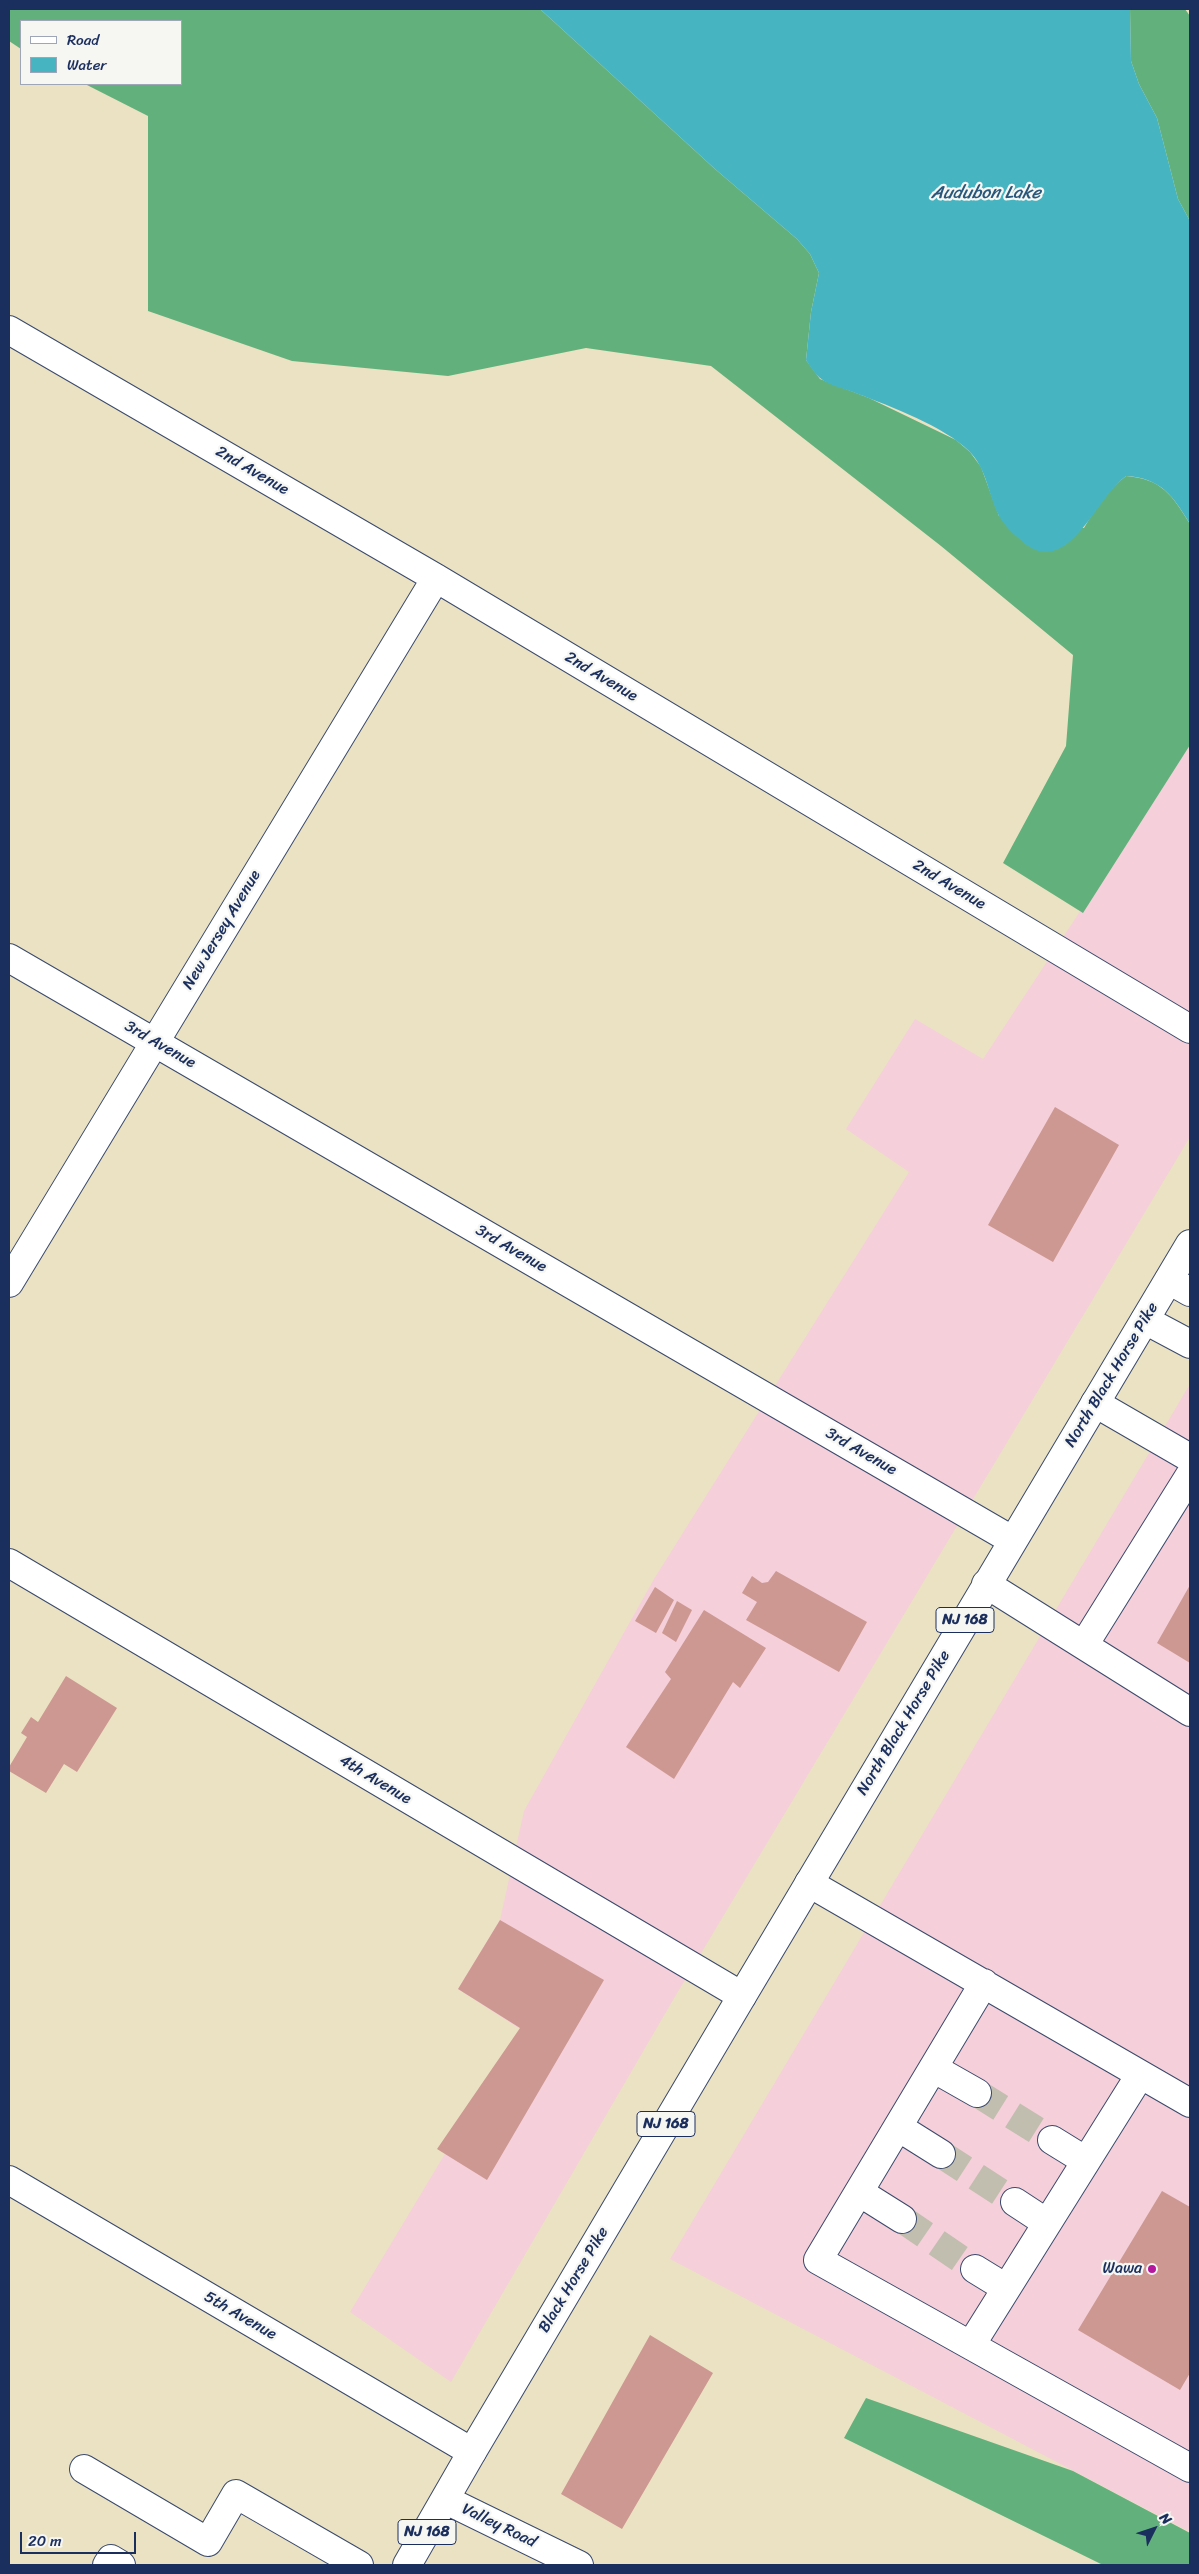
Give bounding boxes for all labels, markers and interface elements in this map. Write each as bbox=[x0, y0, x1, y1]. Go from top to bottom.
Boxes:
legend bbox=[20, 20, 182, 85]
text: Road bbox=[67, 27, 99, 53]
text: Water bbox=[67, 52, 107, 78]
water label: Audubon Lake bbox=[931, 182, 1041, 204]
street label: 2nd Avenue bbox=[212, 442, 292, 500]
street label: 2nd Avenue bbox=[561, 648, 641, 706]
street label: 2nd Avenue bbox=[909, 856, 989, 914]
street label: New Jersey Avenue bbox=[179, 867, 265, 993]
street label: 3rd Avenue bbox=[121, 1017, 199, 1073]
street label: 3rd Avenue bbox=[472, 1221, 550, 1277]
street label: North Black Horse Pike bbox=[1061, 1299, 1163, 1451]
street label: 3rd Avenue bbox=[822, 1424, 900, 1480]
road number: NJ 168 bbox=[936, 1608, 994, 1632]
street label: North Black Horse Pike bbox=[853, 1647, 955, 1799]
street label: 4th Avenue bbox=[336, 1751, 414, 1809]
road number: NJ 168 bbox=[637, 2112, 695, 2136]
street label: Black Horse Pike bbox=[535, 2224, 613, 2336]
place label: Wawa bbox=[1103, 2259, 1142, 2279]
marker: Wawa bbox=[1146, 2263, 1158, 2275]
street label: 5th Avenue bbox=[200, 2288, 280, 2344]
street label: Valley Road bbox=[459, 2500, 539, 2552]
north arrow bbox=[1129, 2504, 1179, 2554]
text: N bbox=[1153, 2507, 1178, 2531]
road number: NJ 168 bbox=[398, 2520, 456, 2544]
scale bar bbox=[22, 2522, 139, 2554]
text: 20 m bbox=[28, 2528, 62, 2554]

